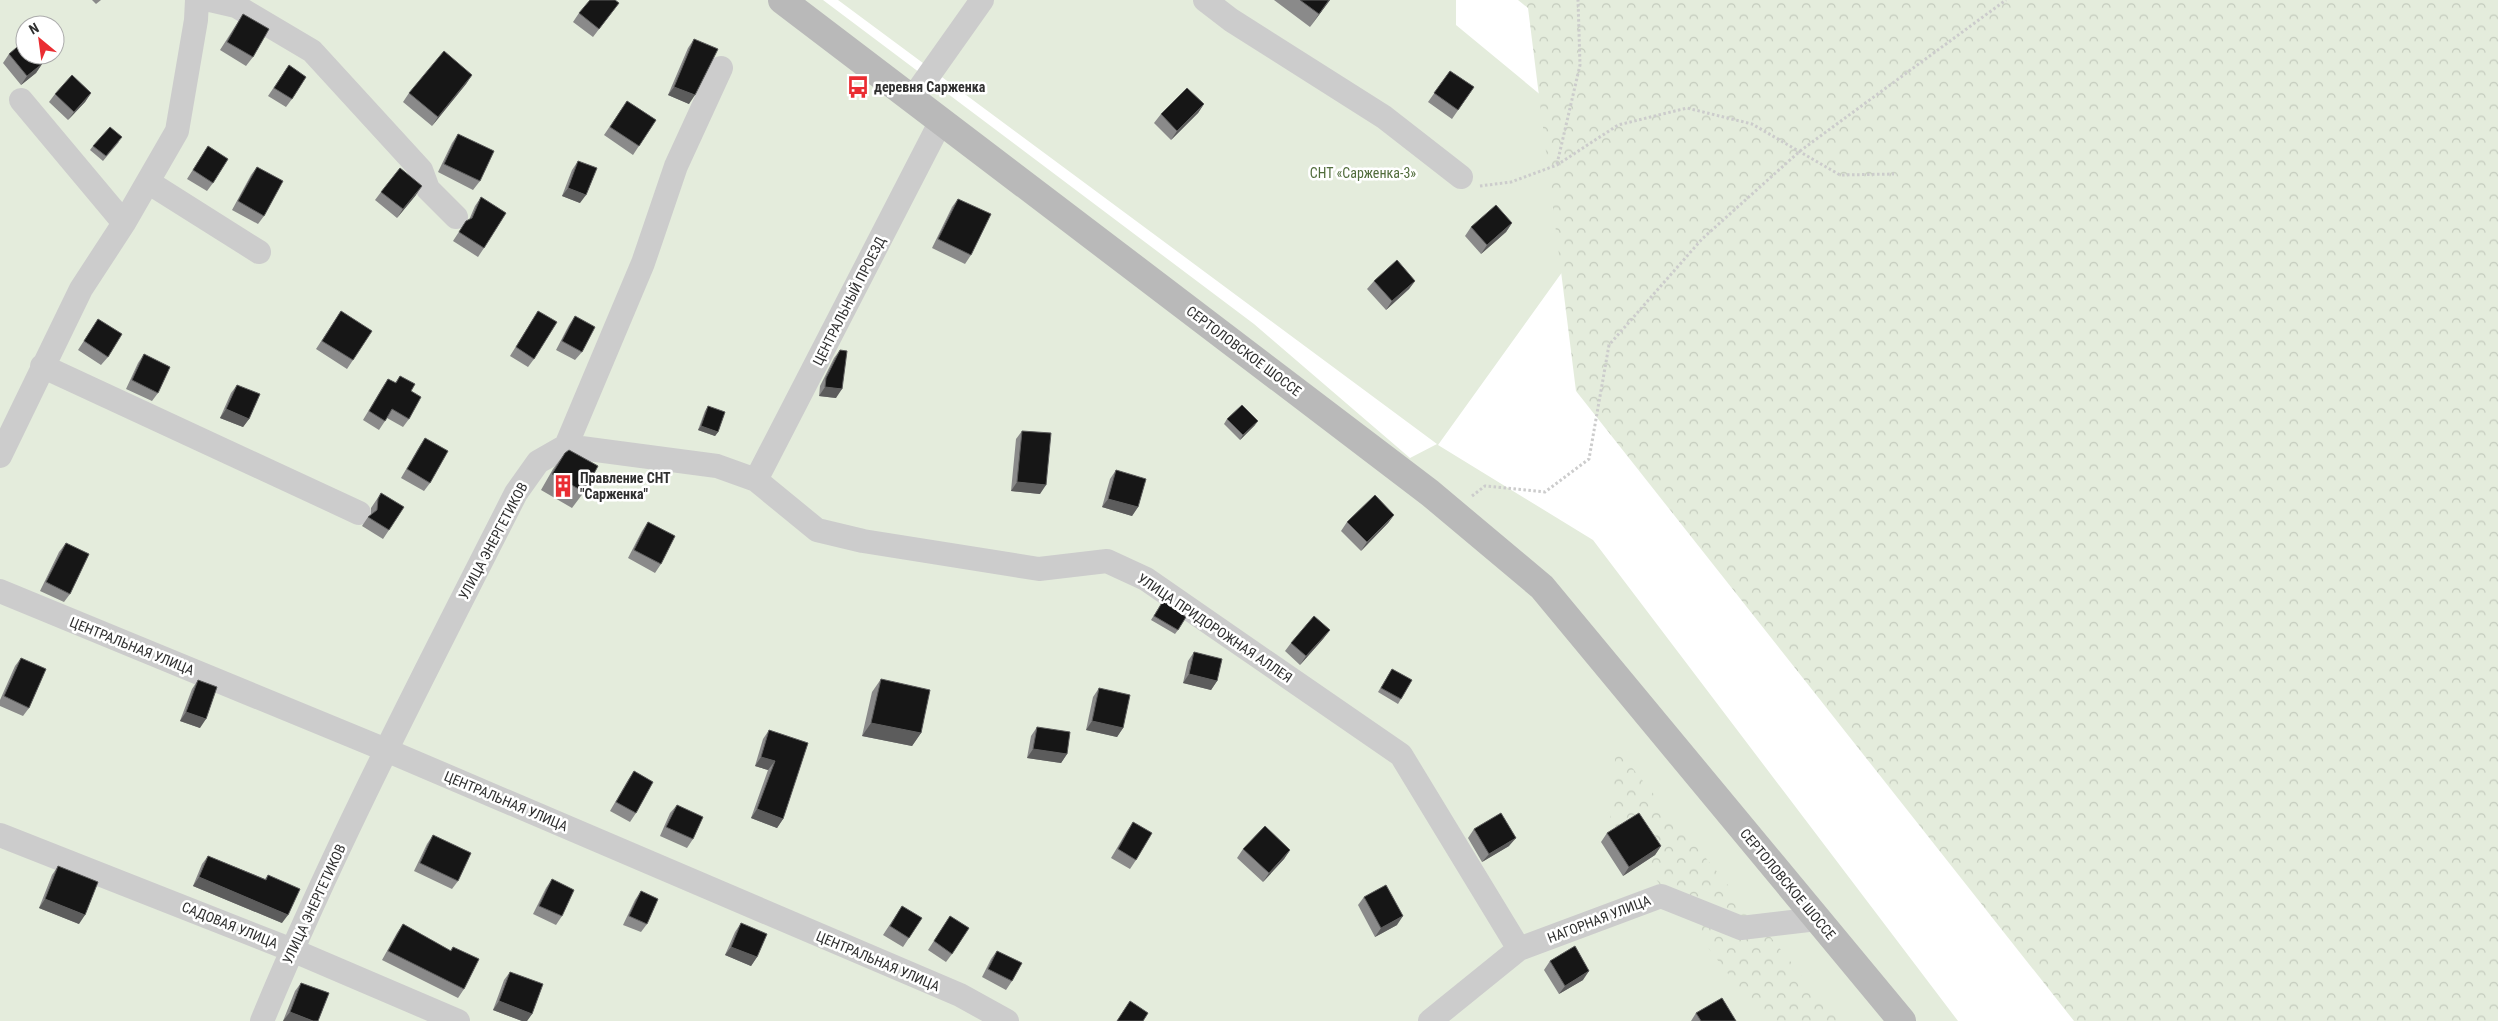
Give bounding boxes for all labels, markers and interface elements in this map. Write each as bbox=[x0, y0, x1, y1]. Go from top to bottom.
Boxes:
north arrow bbox=[15, 15, 65, 65]
text: N bbox=[26, 20, 41, 38]
bus stop icon: деревня Сарженка bbox=[845, 74, 871, 100]
place label: деревня Сарженка bbox=[874, 79, 986, 95]
park label: СНТ «Сарженка-3» bbox=[1310, 165, 1416, 181]
street label: ЦЕНТРАЛЬНЫЙ ПРОЕЗД bbox=[810, 234, 888, 368]
street label: СЕРТОЛОВСКОЕ ШОССЕ bbox=[1183, 303, 1305, 399]
place label: Правление СНТ "Сарженка" bbox=[580, 470, 671, 502]
building icon: Правление СНТ "Сарженка" bbox=[550, 473, 576, 499]
street label: УЛИЦА ЭНЕРГЕТИКОВ bbox=[455, 480, 531, 602]
street label: УЛИЦА ПРИДОРОЖНАЯ АЛЛЕЯ bbox=[1135, 570, 1295, 686]
street label: ЦЕНТРАЛЬНАЯ УЛИЦА bbox=[67, 614, 197, 678]
street label: ЦЕНТРАЛЬНАЯ УЛИЦА bbox=[442, 768, 570, 834]
street label: СЕРТОЛОВСКОЕ ШОССЕ bbox=[1737, 825, 1839, 943]
street label: УЛИЦА ЭНЕРГЕТИКОВ bbox=[279, 842, 349, 966]
street label: НАГОРНАЯ УЛИЦА bbox=[1545, 892, 1653, 946]
street label: САДОВАЯ УЛИЦА bbox=[180, 898, 280, 952]
street label: ЦЕНТРАЛЬНАЯ УЛИЦА bbox=[814, 928, 942, 994]

